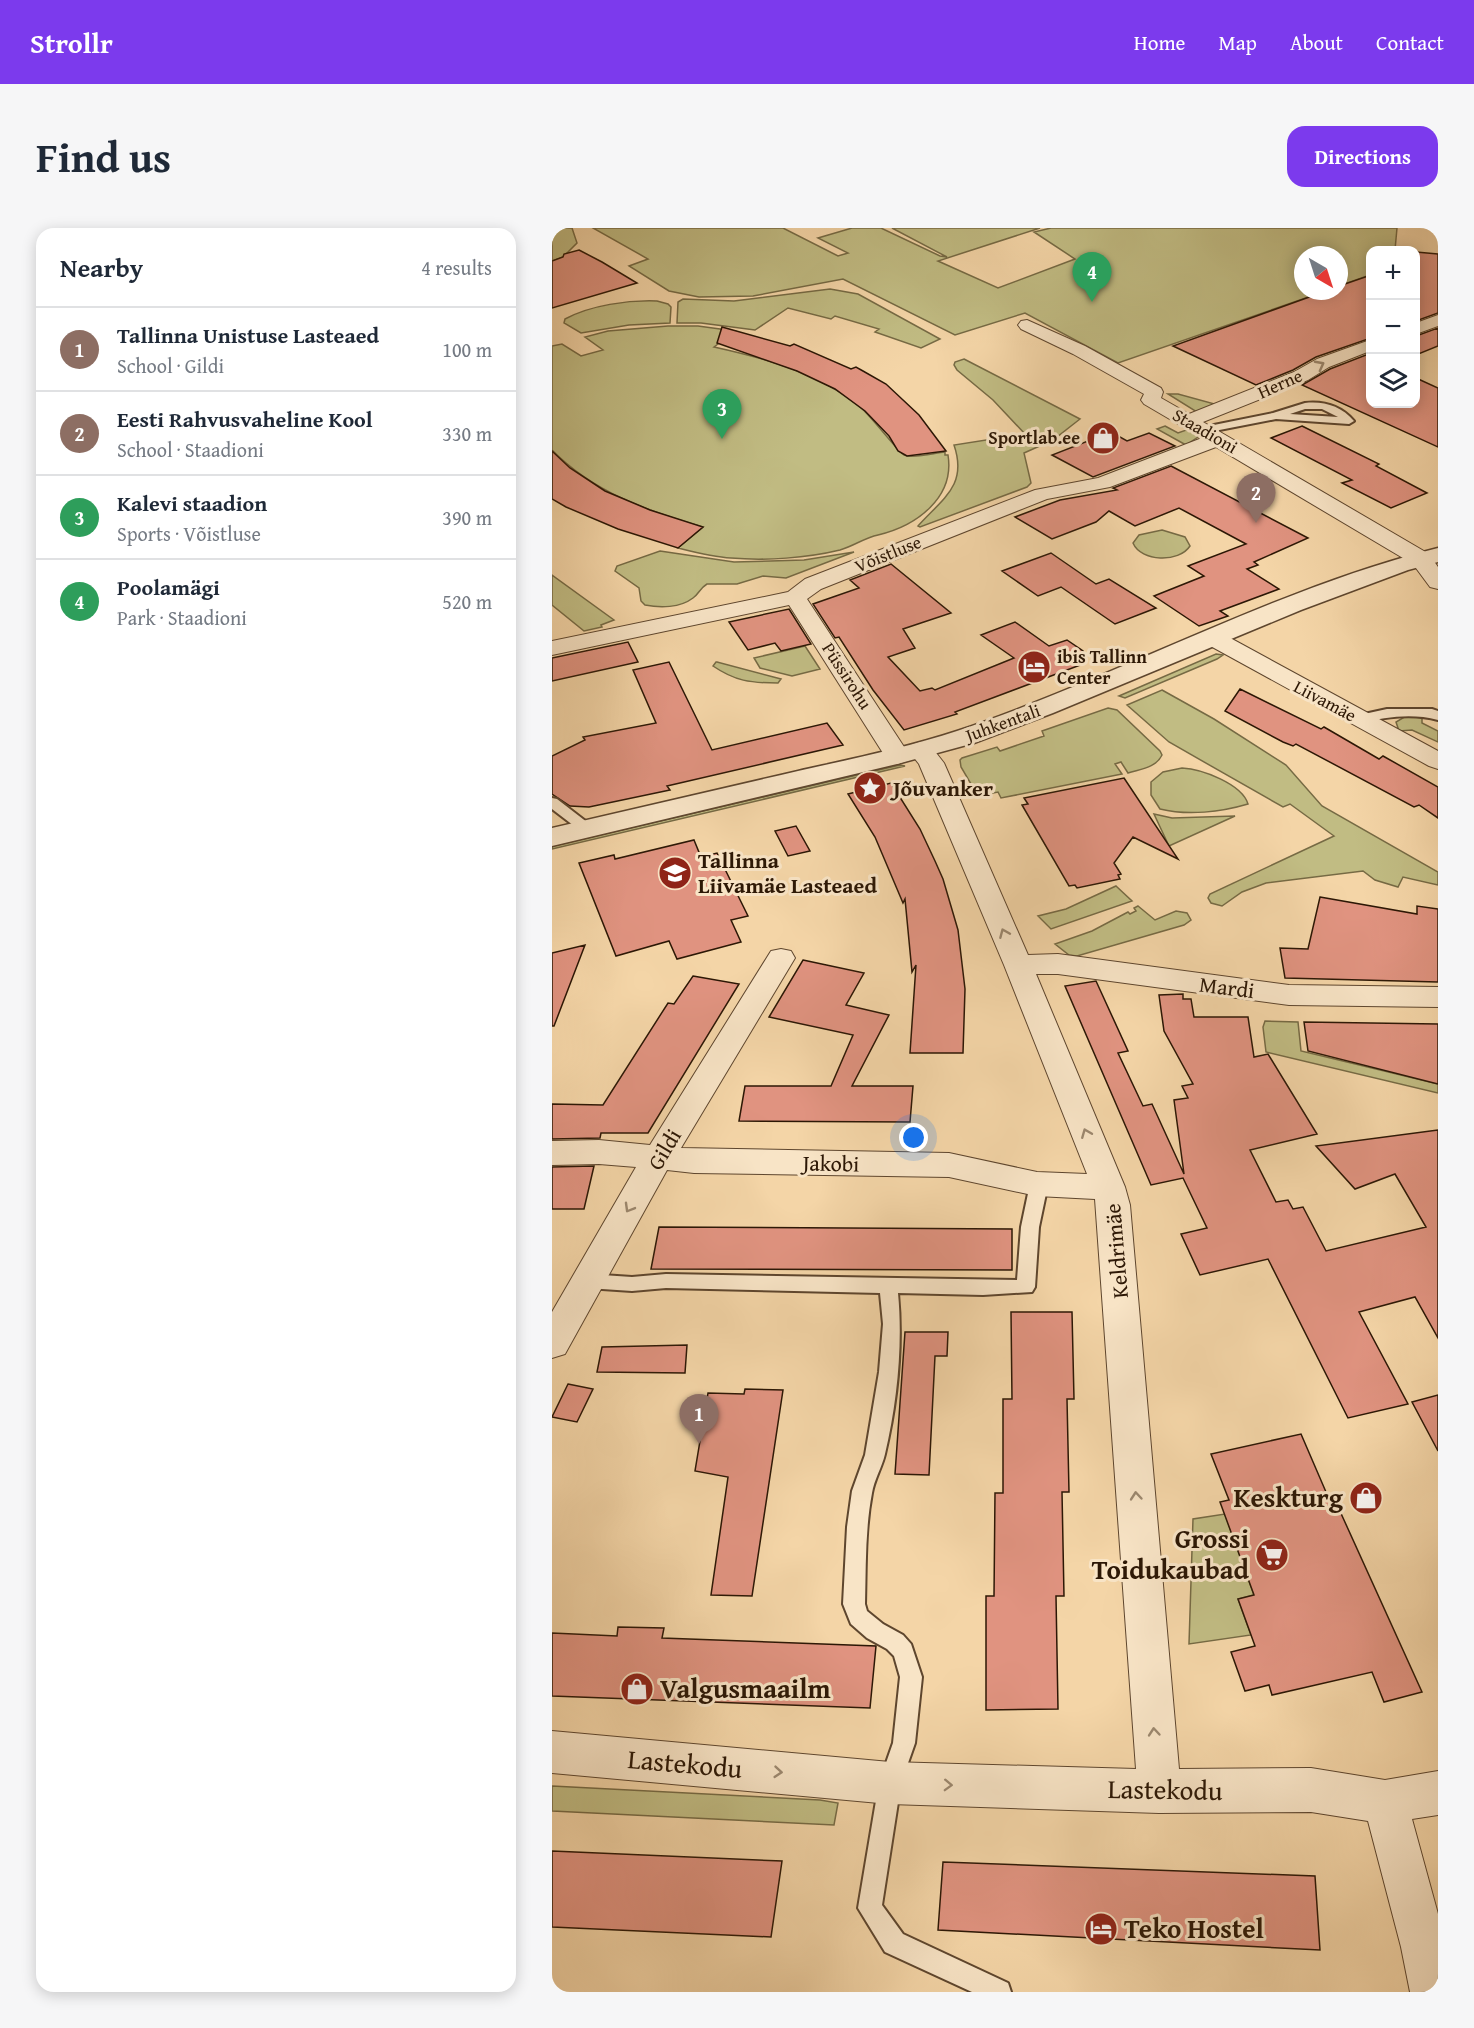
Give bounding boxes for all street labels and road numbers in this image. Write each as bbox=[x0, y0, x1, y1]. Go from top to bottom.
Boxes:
street label: Herne bbox=[1253, 362, 1306, 405]
street label: Staadioni bbox=[1168, 401, 1243, 460]
street label: Võistluse bbox=[850, 528, 925, 579]
street label: Püssirohu bbox=[816, 637, 879, 715]
street label: Liivamäe bbox=[1289, 673, 1361, 728]
street label: Juhkentali bbox=[960, 697, 1044, 749]
street label: Mardi bbox=[1198, 968, 1256, 1006]
street label: Gildi bbox=[639, 1122, 689, 1176]
street label: Jakobi bbox=[799, 1146, 860, 1179]
street label: Keldrimäe bbox=[1096, 1202, 1136, 1300]
street label: Lastekodu bbox=[626, 1738, 744, 1788]
street label: Lastekodu bbox=[1107, 1768, 1223, 1810]

